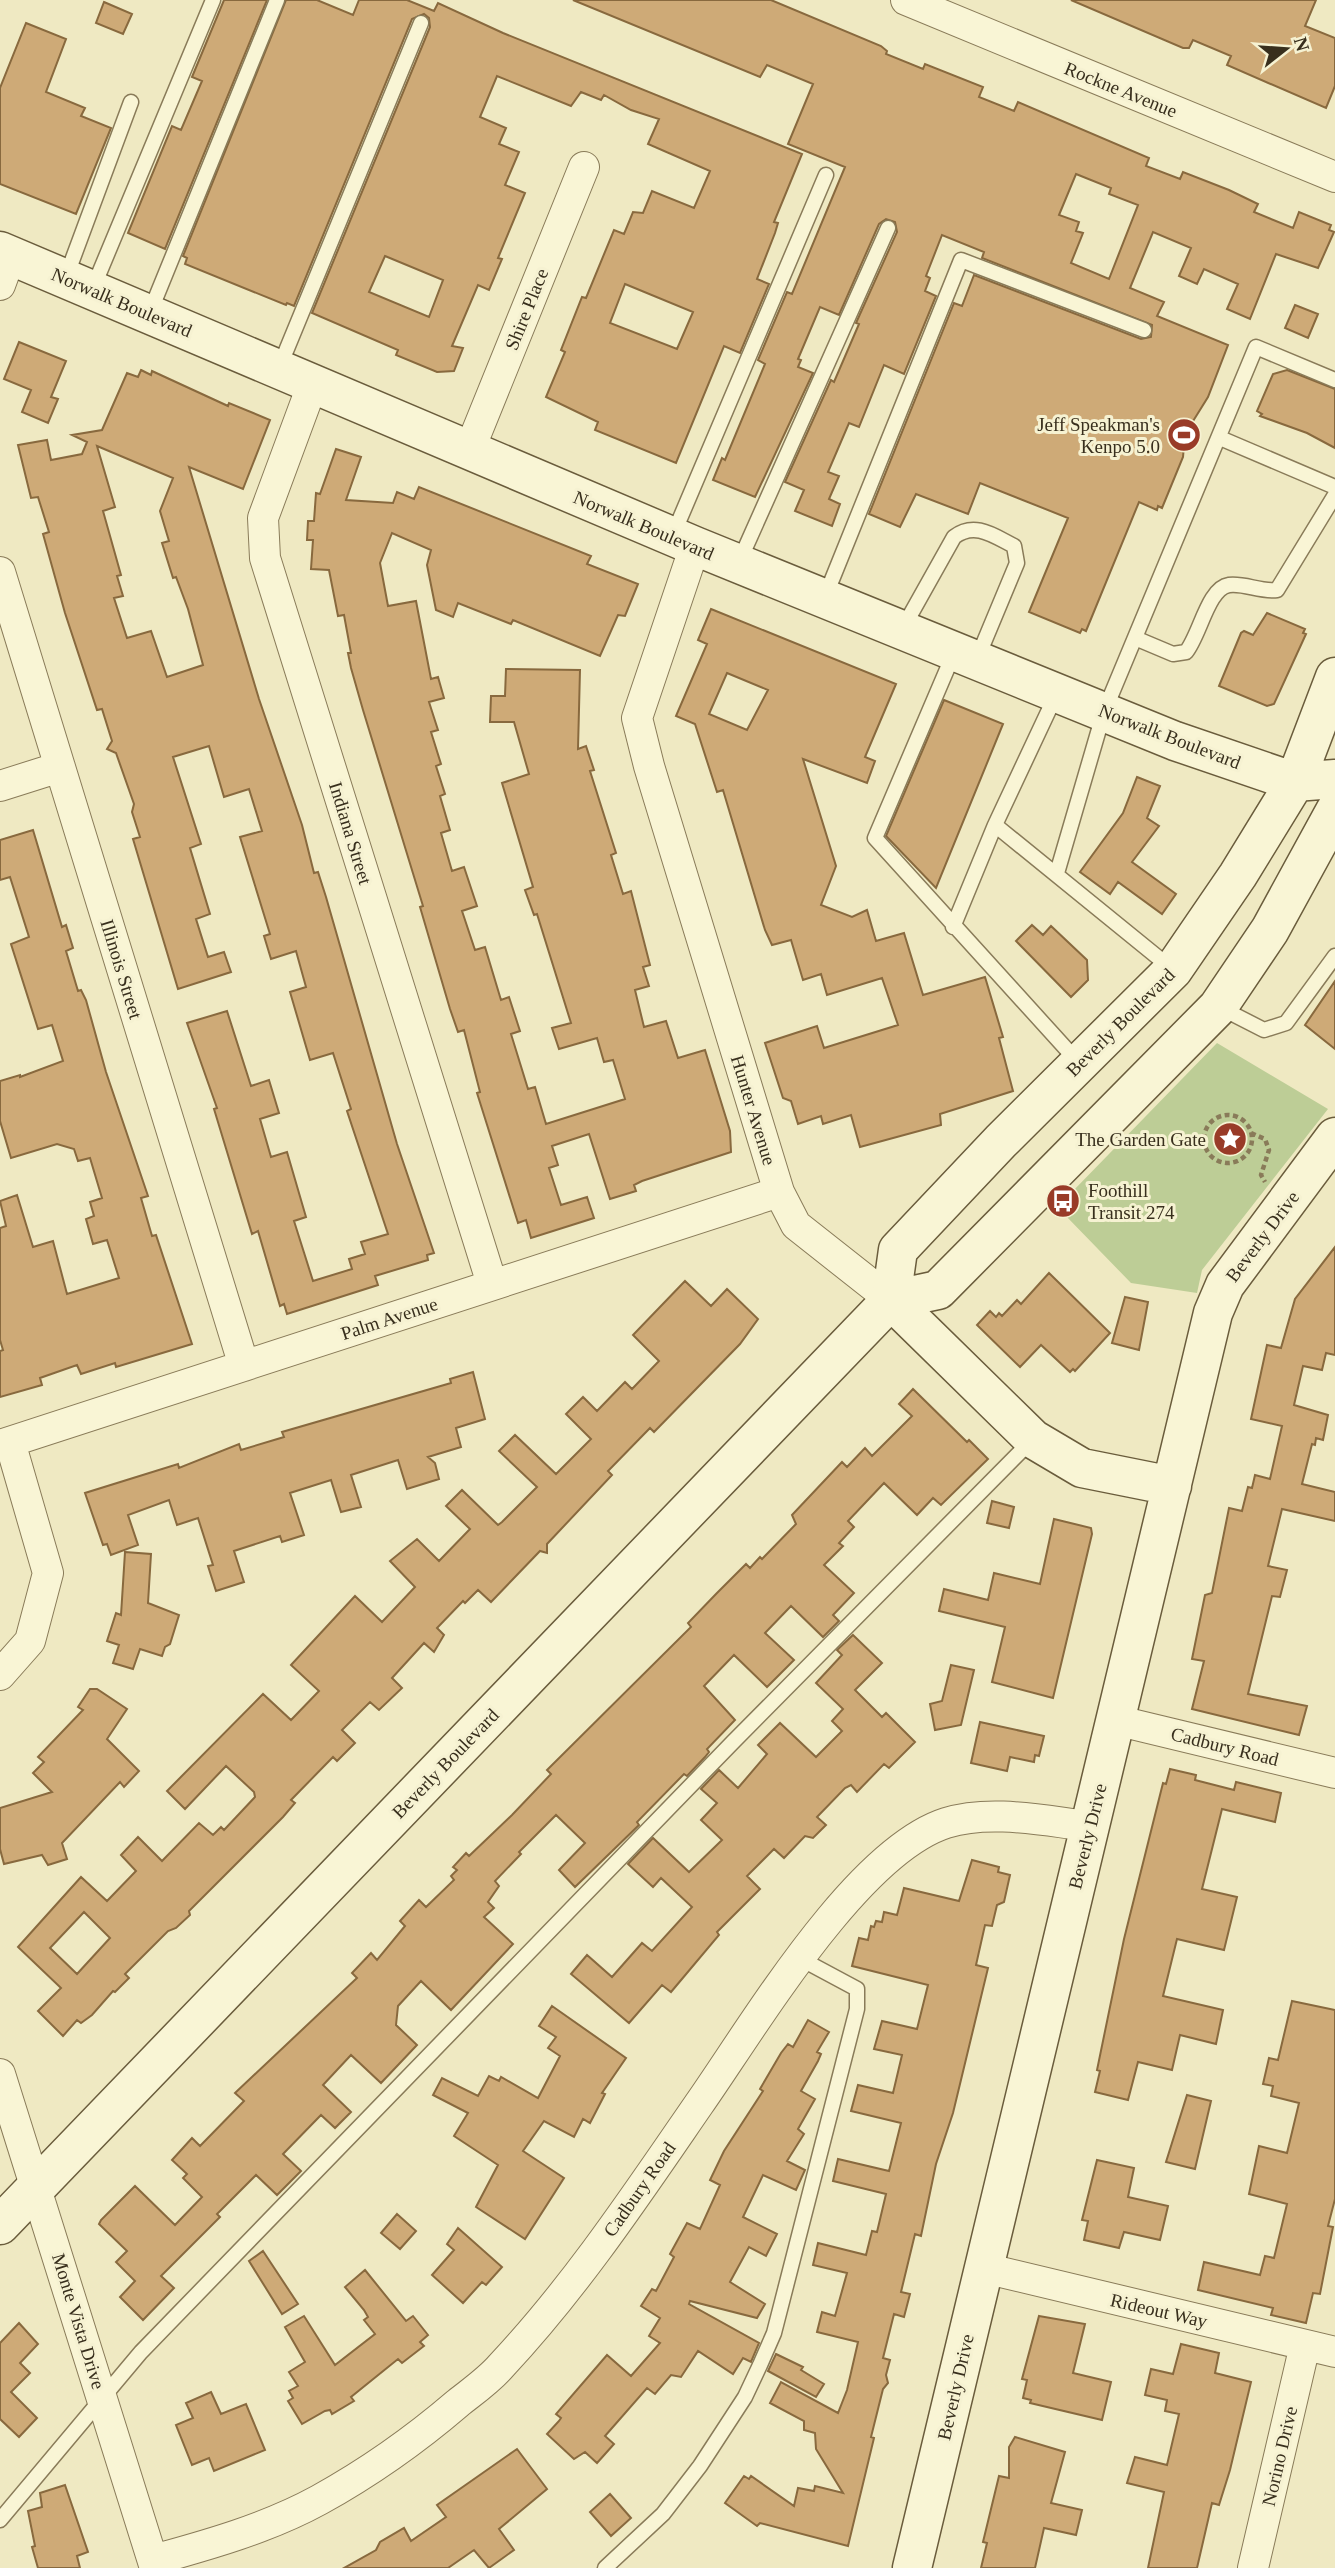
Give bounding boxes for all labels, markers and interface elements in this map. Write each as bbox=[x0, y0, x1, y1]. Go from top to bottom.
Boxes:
north arrow bbox=[1251, 14, 1321, 84]
text: N bbox=[1290, 35, 1314, 54]
street label: Rockne Avenue bbox=[1062, 57, 1180, 122]
street label: Norwalk Boulevard bbox=[48, 263, 196, 342]
street label: Shire Place bbox=[501, 265, 552, 353]
place label: Jeff Speakman's Kenpo 5.0 bbox=[1037, 414, 1160, 457]
sports icon: Jeff Speakman's Kenpo 5.0 bbox=[1165, 416, 1203, 454]
street label: Norwalk Boulevard bbox=[570, 486, 718, 565]
street label: Norwalk Boulevard bbox=[1096, 700, 1244, 773]
street label: Indiana Street bbox=[325, 779, 376, 888]
street label: Illinois Street bbox=[96, 917, 147, 1022]
street label: Beverly Boulevard bbox=[1062, 964, 1179, 1081]
street label: Hunter Avenue bbox=[727, 1052, 780, 1168]
place icon: The Garden Gate bbox=[1211, 1120, 1249, 1158]
place label: The Garden Gate bbox=[1075, 1129, 1206, 1150]
place label: Foothill Transit 274 bbox=[1088, 1180, 1175, 1223]
bus stop icon: Foothill Transit 274 bbox=[1044, 1182, 1082, 1220]
street label: Beverly Drive bbox=[1221, 1187, 1303, 1286]
street label: Palm Avenue bbox=[338, 1293, 440, 1344]
street label: Beverly Boulevard bbox=[388, 1704, 503, 1822]
street label: Cadbury Road bbox=[1169, 1723, 1281, 1770]
street label: Beverly Drive bbox=[1064, 1781, 1111, 1891]
street label: Cadbury Road bbox=[599, 2138, 680, 2240]
street label: Monte Vista Drive bbox=[48, 2251, 109, 2392]
street label: Rideout Way bbox=[1108, 2289, 1210, 2332]
street label: Beverly Drive bbox=[933, 2332, 978, 2442]
street label: Norino Drive bbox=[1258, 2404, 1301, 2508]

